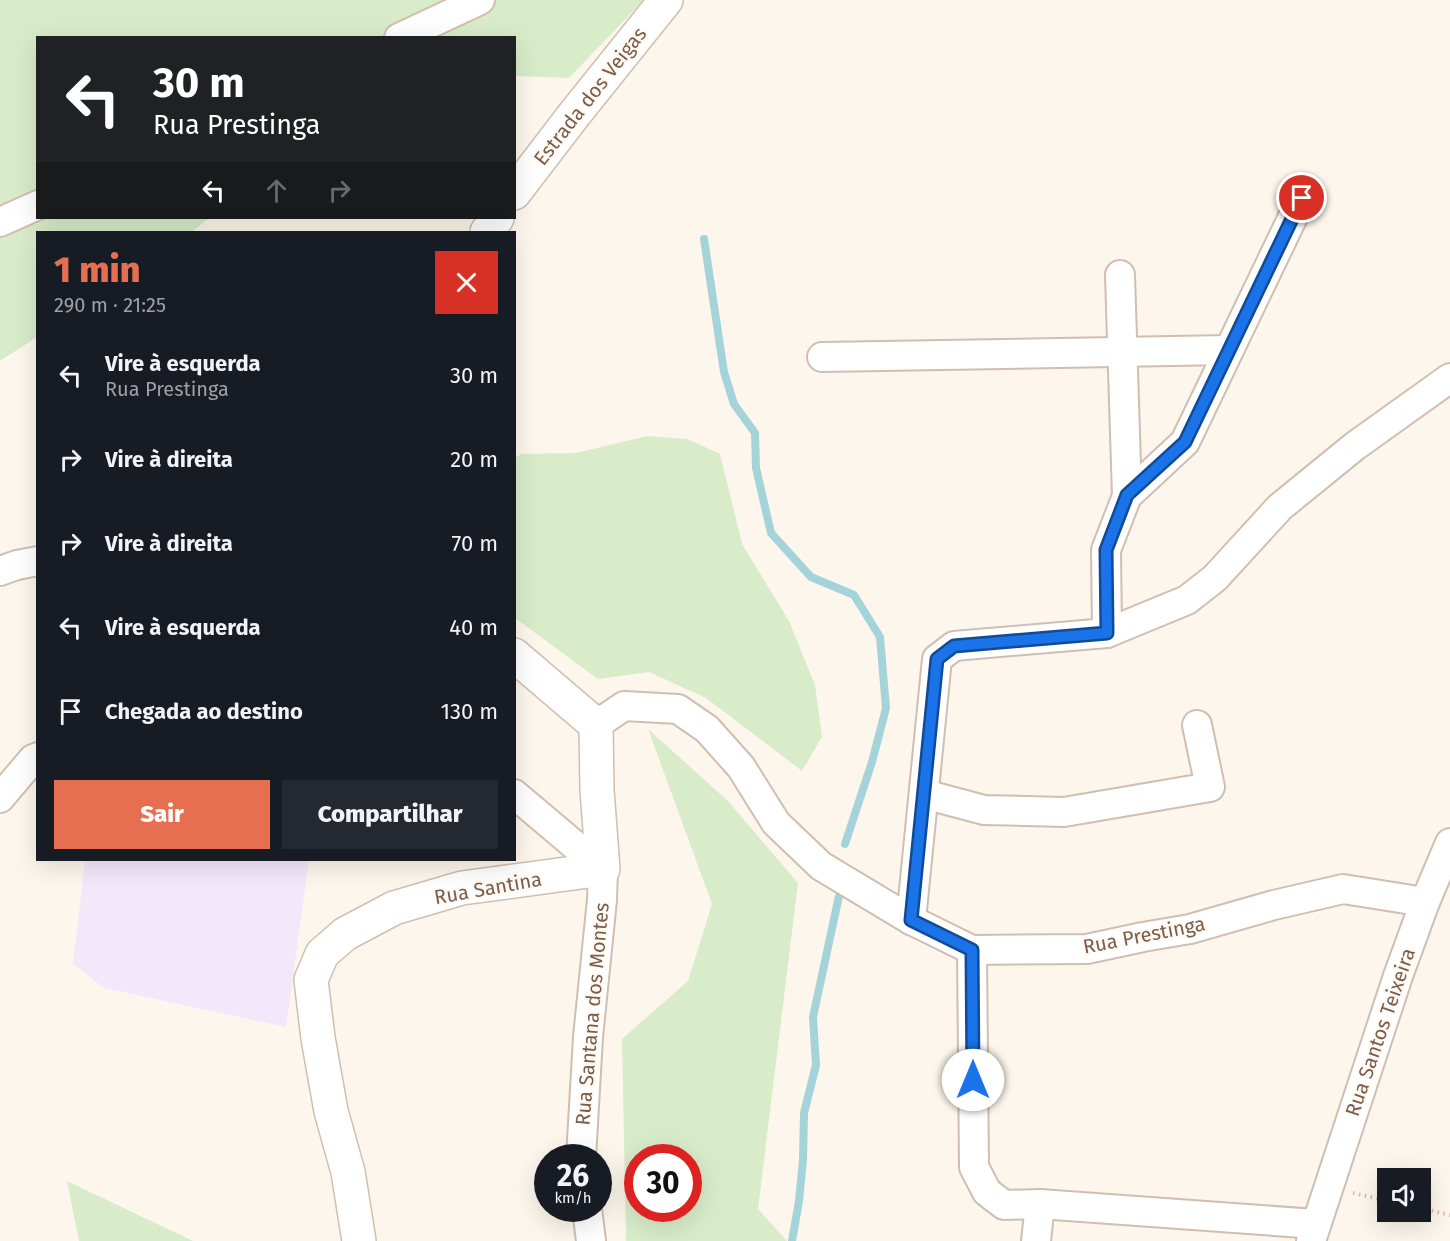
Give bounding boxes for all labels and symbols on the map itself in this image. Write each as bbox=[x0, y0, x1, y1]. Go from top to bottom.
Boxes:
street label: Estrada dos Veigas bbox=[529, 22, 651, 170]
pin bbox=[1276, 172, 1327, 223]
street label: Rua Santina bbox=[432, 867, 544, 909]
street label: Rua Santana dos Montes bbox=[570, 902, 614, 1126]
street label: Rua Prestinga bbox=[1081, 911, 1207, 959]
street label: Rua Santos Teixeira bbox=[1340, 945, 1420, 1119]
position arrow bbox=[941, 1048, 1005, 1112]
speed limit sign: 30 bbox=[624, 1144, 702, 1222]

